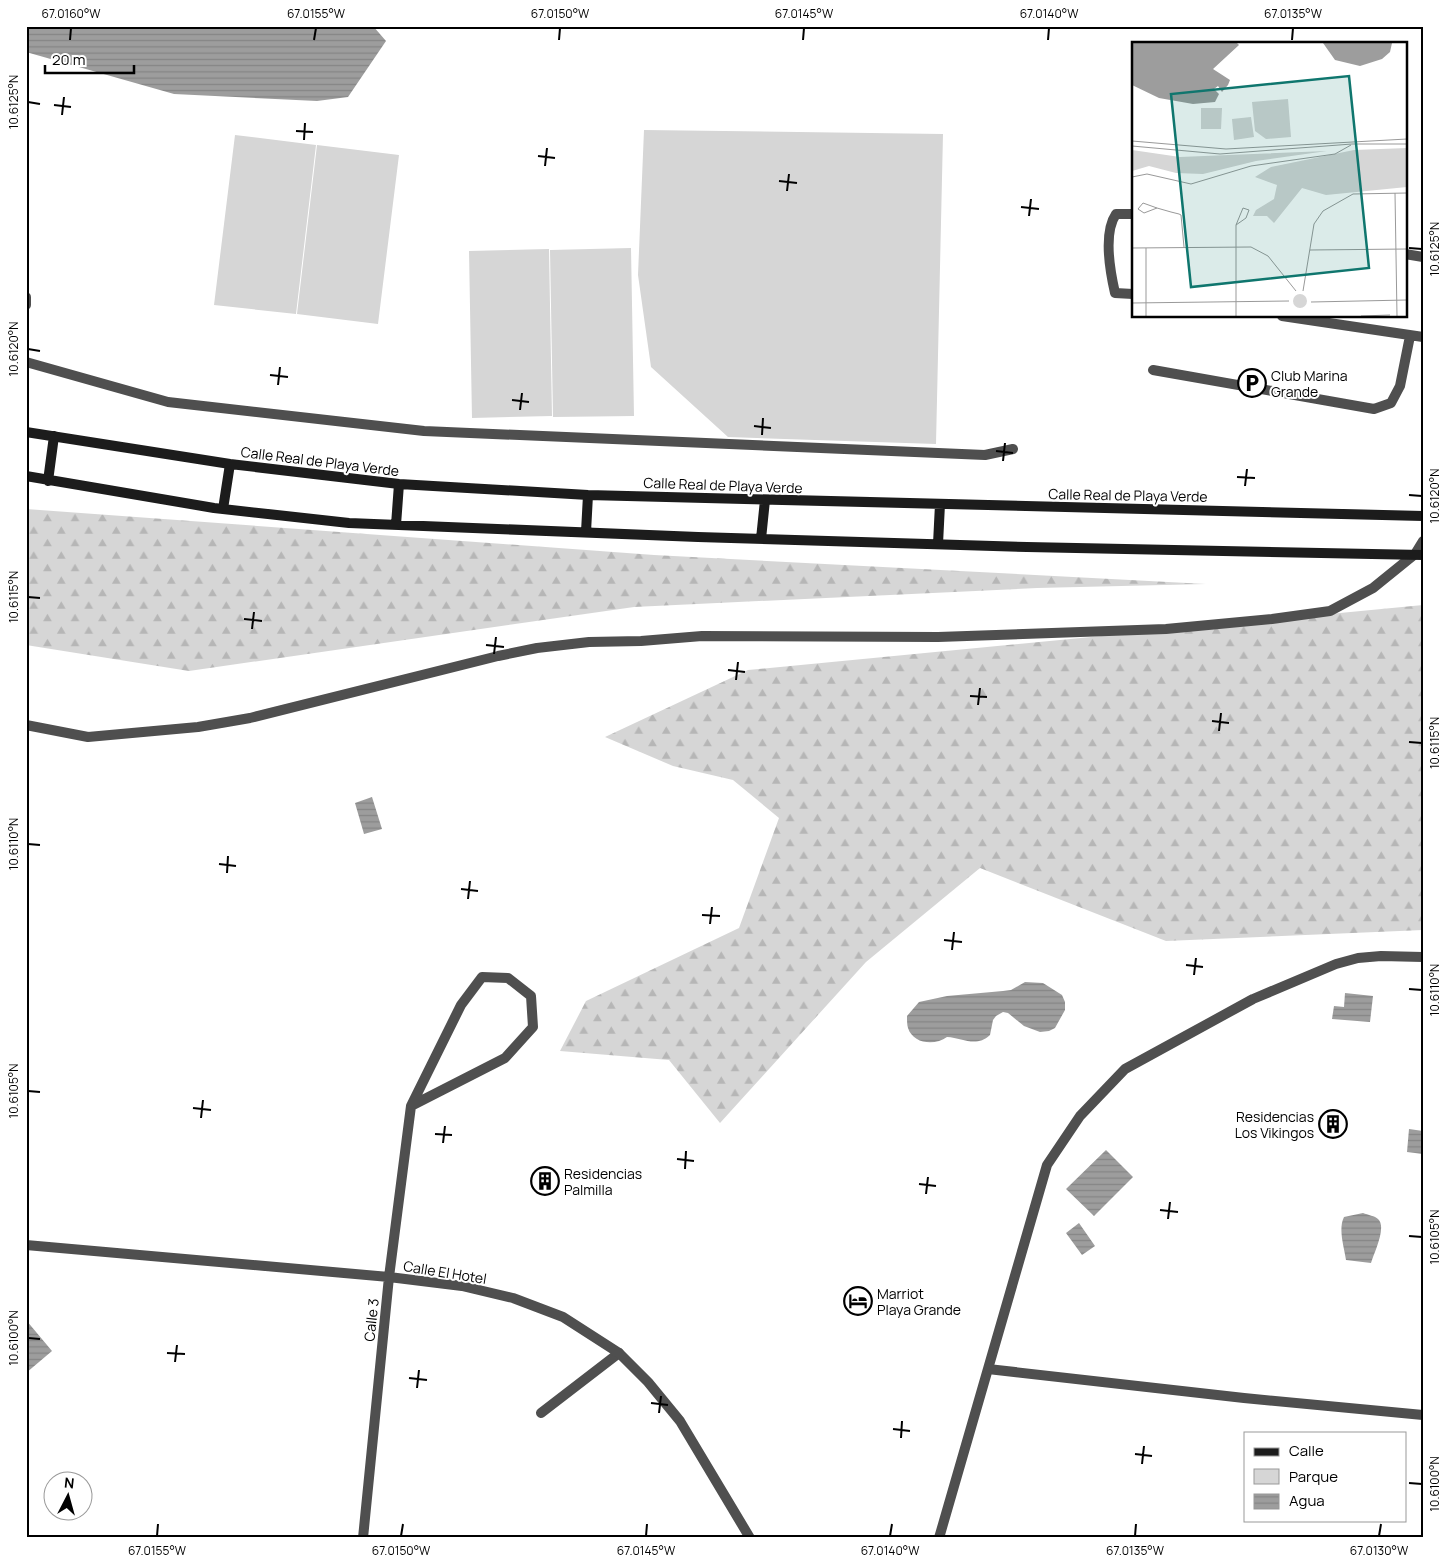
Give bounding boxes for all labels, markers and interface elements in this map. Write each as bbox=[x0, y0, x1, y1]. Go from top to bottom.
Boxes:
text: 67.0160°W bbox=[41, 5, 101, 22]
text: 67.0155°W bbox=[287, 5, 346, 22]
text: 67.0150°W bbox=[531, 5, 590, 22]
text: 67.0145°W bbox=[775, 5, 834, 22]
text: 67.0140°W bbox=[1020, 5, 1079, 22]
text: 67.0135°W bbox=[1264, 5, 1323, 22]
scale bar bbox=[45, 42, 134, 74]
inset map bbox=[1132, 42, 1406, 318]
text: 20 m bbox=[52, 49, 85, 70]
text: 10.6125°N bbox=[5, 75, 22, 129]
text: 10.6125°N bbox=[1426, 222, 1443, 276]
text: 10.6120°N bbox=[5, 322, 22, 376]
place label: Club Marina Grande bbox=[1271, 366, 1348, 401]
parking icon: Club Marina Grande bbox=[1237, 368, 1267, 398]
street label: Calle Real de Playa Verde bbox=[240, 442, 400, 480]
text: 10.6120°N bbox=[1426, 469, 1443, 523]
street label: Calle Real de Playa Verde bbox=[643, 473, 803, 497]
street label: Calle Real de Playa Verde bbox=[1048, 484, 1208, 506]
text: 10.6115°N bbox=[5, 571, 22, 623]
text: 10.6115°N bbox=[1426, 717, 1443, 769]
text: 10.6110°N bbox=[5, 818, 22, 870]
text: 10.6110°N bbox=[1426, 964, 1443, 1016]
text: 10.6105°N bbox=[5, 1064, 22, 1118]
place label: Residencias Los Vikingos bbox=[1235, 1107, 1314, 1142]
building icon: Residencias Los Vikingos bbox=[1318, 1109, 1348, 1139]
place label: Residencias Palmilla bbox=[564, 1164, 642, 1199]
building icon: Residencias Palmilla bbox=[530, 1166, 560, 1196]
text: 10.6105°N bbox=[1426, 1210, 1443, 1264]
street label: Calle El Hotel bbox=[402, 1256, 488, 1288]
place label: Marriot Playa Grande bbox=[877, 1284, 961, 1319]
hotel icon: Marriot Playa Grande bbox=[843, 1286, 873, 1316]
street label: Calle 3 bbox=[359, 1298, 383, 1342]
text: 10.6100°N bbox=[5, 1310, 22, 1366]
legend bbox=[1244, 1432, 1406, 1522]
text: Calle bbox=[1289, 1440, 1324, 1461]
text: 10.6100°N bbox=[1426, 1456, 1443, 1512]
text: Parque bbox=[1289, 1466, 1338, 1487]
north arrow bbox=[42, 1472, 92, 1522]
text: N bbox=[63, 1473, 75, 1493]
text: Agua bbox=[1289, 1490, 1325, 1511]
text: 67.0155°W bbox=[128, 1542, 187, 1559]
text: 67.0150°W bbox=[372, 1542, 431, 1559]
text: 67.0145°W bbox=[617, 1542, 676, 1559]
text: 67.0140°W bbox=[861, 1542, 920, 1559]
text: 67.0135°W bbox=[1106, 1542, 1165, 1559]
text: 67.0130°W bbox=[1350, 1542, 1409, 1559]

